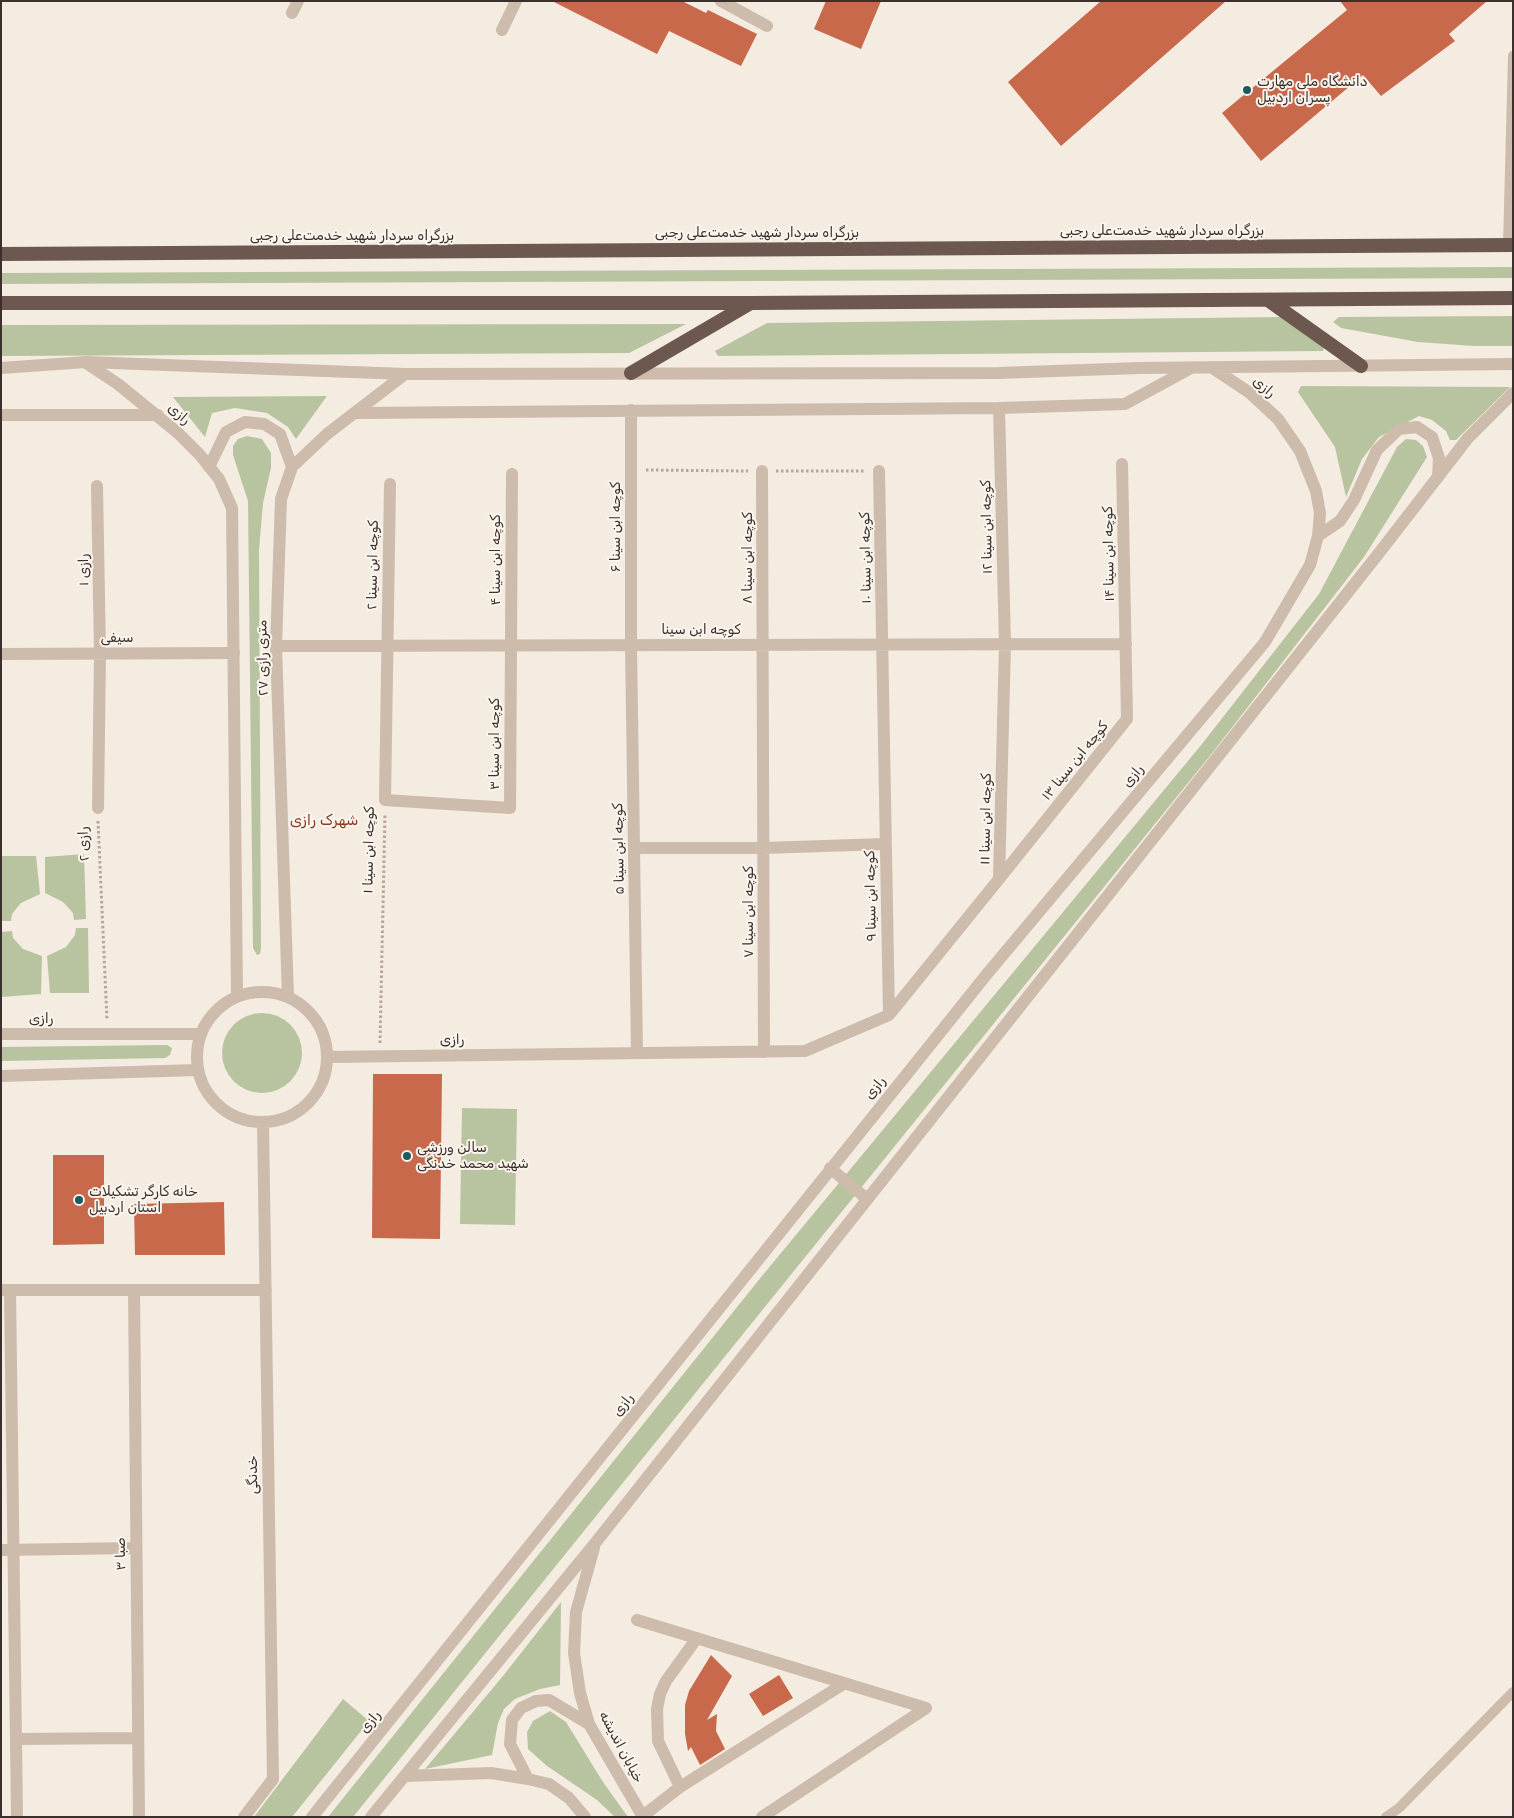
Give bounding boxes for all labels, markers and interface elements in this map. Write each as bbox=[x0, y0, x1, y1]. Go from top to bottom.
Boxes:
place label: دانشگاه ملی مهارت پسران اردبیل bbox=[1257, 74, 1368, 106]
marker: دانشگاه ملی مهارت پسران اردبیل bbox=[1241, 84, 1253, 96]
street label: بزرگراه سردار شهید خدمت‌علی رجبی bbox=[1060, 223, 1264, 239]
street label: بزرگراه سردار شهید خدمت‌علی رجبی bbox=[655, 225, 859, 241]
street label: بزرگراه سردار شهید خدمت‌علی رجبی bbox=[250, 228, 454, 244]
street label: رازی bbox=[1249, 373, 1279, 401]
street label: رازی bbox=[164, 400, 194, 428]
street label: کوچه ابن سینا ۱۲ bbox=[978, 480, 996, 574]
street label: کوچه ابن سینا ۶ bbox=[608, 482, 624, 572]
street label: کوچه ابن سینا ۱۴ bbox=[1100, 506, 1118, 602]
street label: کوچه ابن سینا ۸ bbox=[740, 512, 756, 604]
street label: کوچه ابن سینا ۱۰ bbox=[857, 512, 875, 604]
street label: کوچه ابن سینا ۴ bbox=[488, 515, 504, 605]
street label: کوچه ابن سینا ۲ bbox=[364, 520, 382, 610]
street label: رازی ۱ bbox=[75, 554, 93, 586]
street label: ۲۷ متری رازی bbox=[254, 620, 272, 696]
street label: کوچه ابن سینا bbox=[661, 622, 741, 638]
street label: سیفی bbox=[100, 630, 134, 646]
street label: کوچه ابن سینا ۳ bbox=[487, 698, 503, 790]
street label: کوچه ابن سینا ۱۳ bbox=[1038, 718, 1112, 804]
street label: رازی bbox=[1119, 761, 1147, 791]
street label: کوچه ابن سینا ۱۱ bbox=[977, 773, 995, 865]
street label: کوچه ابن سینا ۵ bbox=[610, 803, 628, 895]
street label: کوچه ابن سینا ۱ bbox=[360, 806, 378, 894]
district label: شهرک رازی bbox=[290, 812, 358, 830]
street label: رازی ۲ bbox=[75, 826, 93, 862]
street label: کوچه ابن سینا ۹ bbox=[862, 850, 880, 942]
street label: کوچه ابن سینا ۷ bbox=[741, 866, 757, 958]
street label: رازی bbox=[29, 1011, 53, 1027]
street label: رازی bbox=[440, 1031, 464, 1049]
street label: رازی bbox=[861, 1073, 889, 1103]
place label: سالن ورزشی شهید محمد خدنگی bbox=[417, 1140, 529, 1172]
marker: سالن ورزشی شهید محمد خدنگی bbox=[401, 1150, 413, 1162]
place label: خانه کارگر تشکیلات استان اردبیل bbox=[89, 1184, 198, 1216]
marker: خانه کارگر تشکیلات استان اردبیل bbox=[73, 1194, 85, 1206]
street label: رازی bbox=[609, 1390, 637, 1420]
street label: خدنگی bbox=[244, 1455, 262, 1495]
street label: صبا ۳ bbox=[112, 1537, 130, 1571]
street label: رازی bbox=[356, 1707, 384, 1737]
street label: خیابان اندیشه bbox=[595, 1708, 647, 1786]

